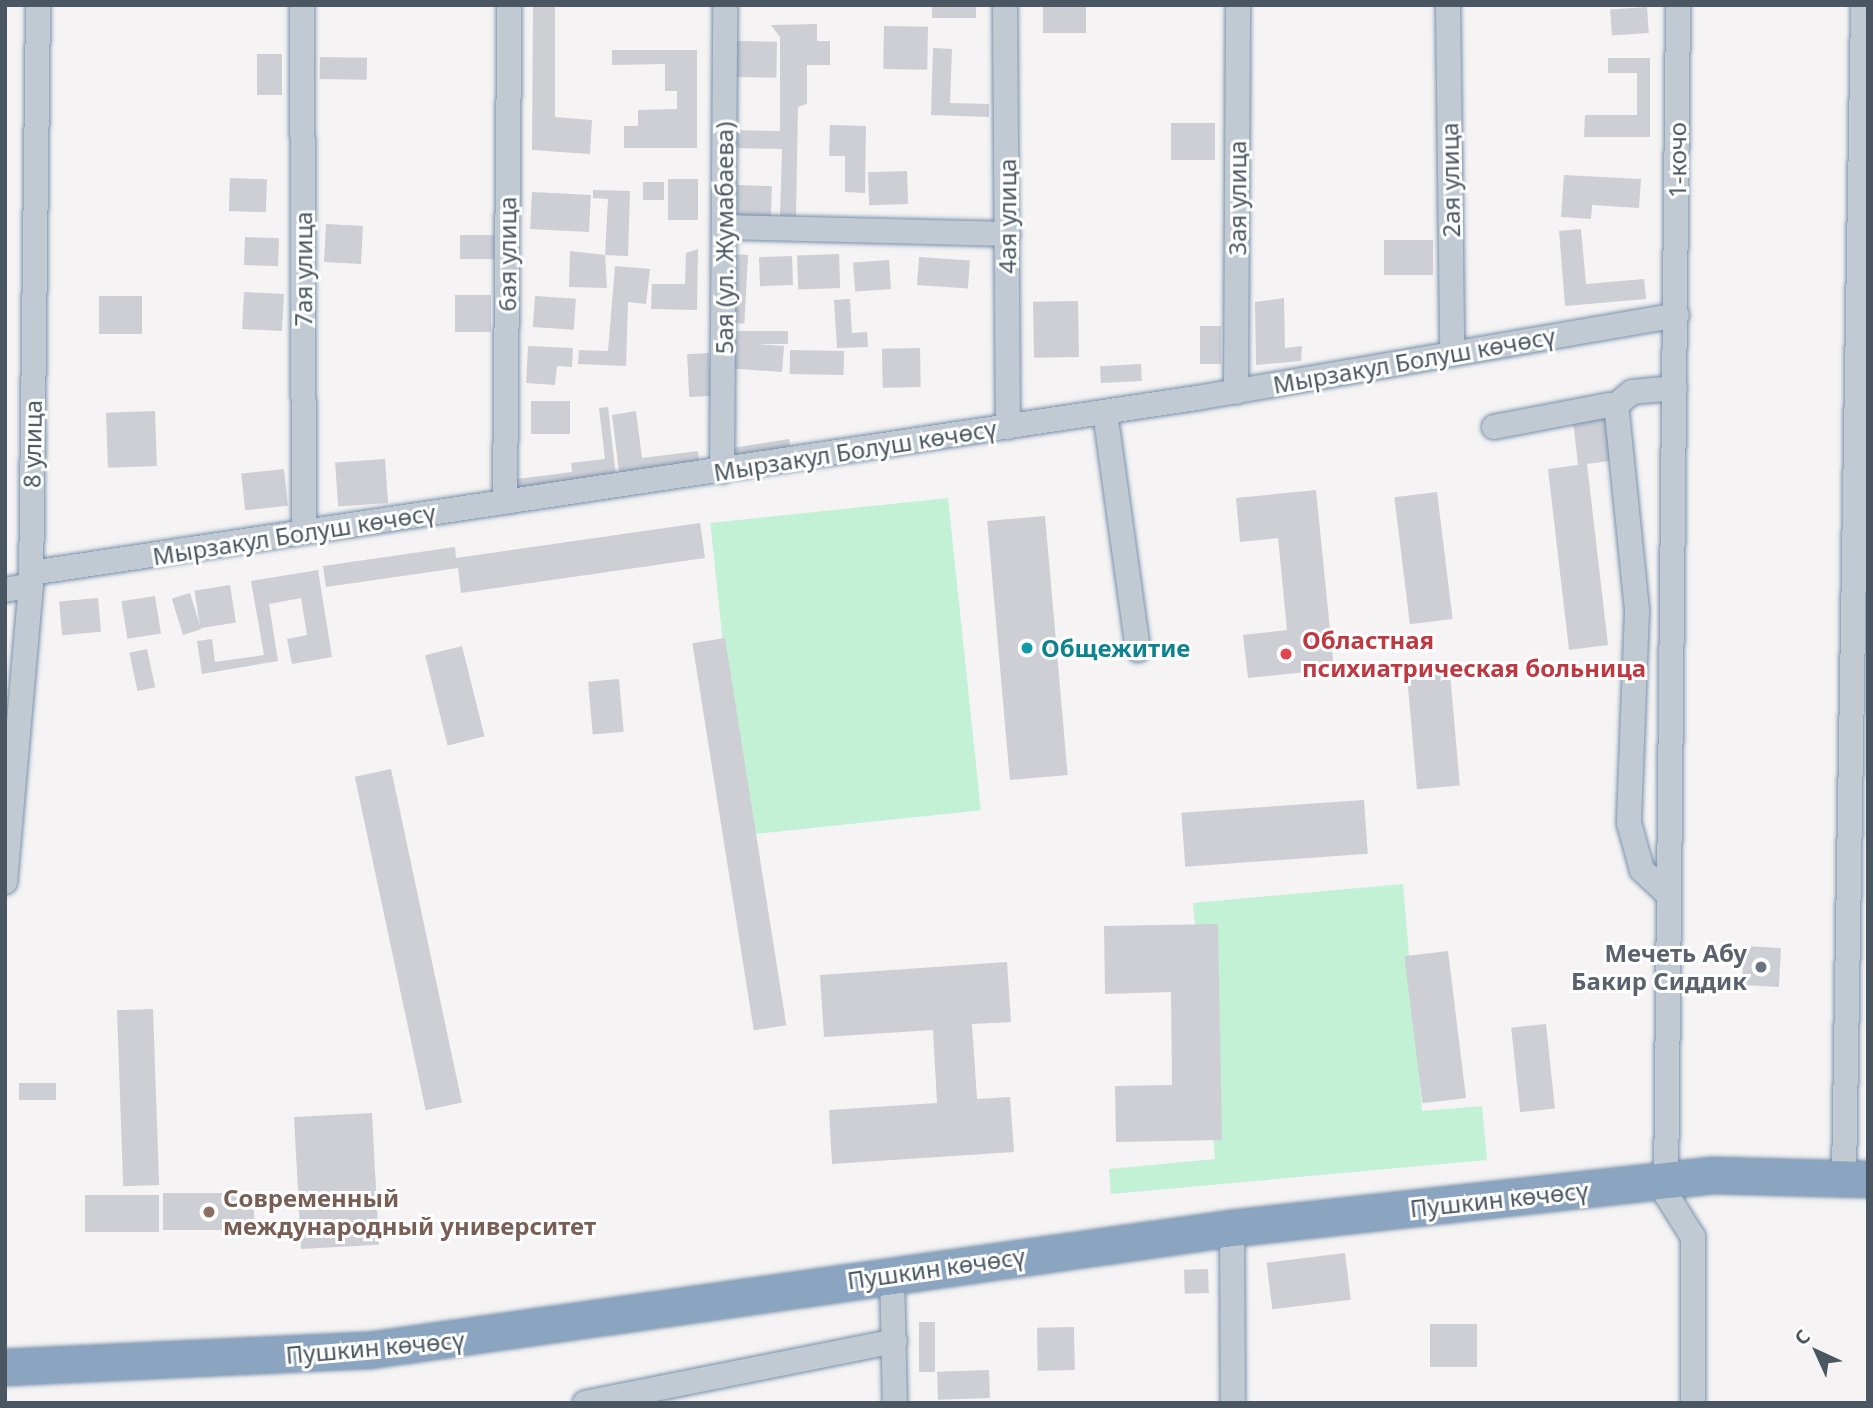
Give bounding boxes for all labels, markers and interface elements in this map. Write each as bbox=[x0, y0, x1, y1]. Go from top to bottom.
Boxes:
street label: 5ая (ул. Жумабаева) bbox=[710, 122, 738, 354]
street label: 2ая улица bbox=[1435, 122, 1465, 238]
street label: 1-кочо bbox=[1663, 122, 1691, 198]
street label: 3ая улица bbox=[1223, 140, 1251, 256]
street label: 4ая улица bbox=[993, 158, 1021, 274]
street label: 6ая улица bbox=[493, 196, 521, 312]
street label: 7ая улица bbox=[289, 211, 317, 327]
street label: Мырзакул Болуш көчөсү bbox=[1271, 321, 1557, 399]
street label: 8 улица bbox=[17, 400, 47, 488]
street label: Мырзакул Болуш көчөсү bbox=[712, 413, 998, 487]
street label: Мырзакул Болуш көчөсү bbox=[151, 497, 437, 571]
place label: Областная психиатрическая больница bbox=[1302, 626, 1646, 682]
place label: Общежитие bbox=[1041, 634, 1190, 662]
marker: Общежитие bbox=[1019, 640, 1035, 656]
marker: Областная психиатрическая больница bbox=[1276, 644, 1296, 664]
place label: Мечеть Абу Бакир Сиддик bbox=[1571, 939, 1747, 995]
marker: Мечеть Абу Бакир Сиддик bbox=[1753, 959, 1769, 975]
street label: Пушкин көчөсү bbox=[1408, 1175, 1590, 1223]
place label: Современный международный университет bbox=[223, 1184, 596, 1240]
marker: Современный международный университет bbox=[201, 1204, 217, 1220]
street label: Пушкин көчөсү bbox=[845, 1241, 1027, 1295]
north arrow bbox=[1782, 1317, 1852, 1387]
text: С bbox=[1789, 1324, 1816, 1351]
street label: Пушкин көчөсү bbox=[285, 1325, 465, 1369]

